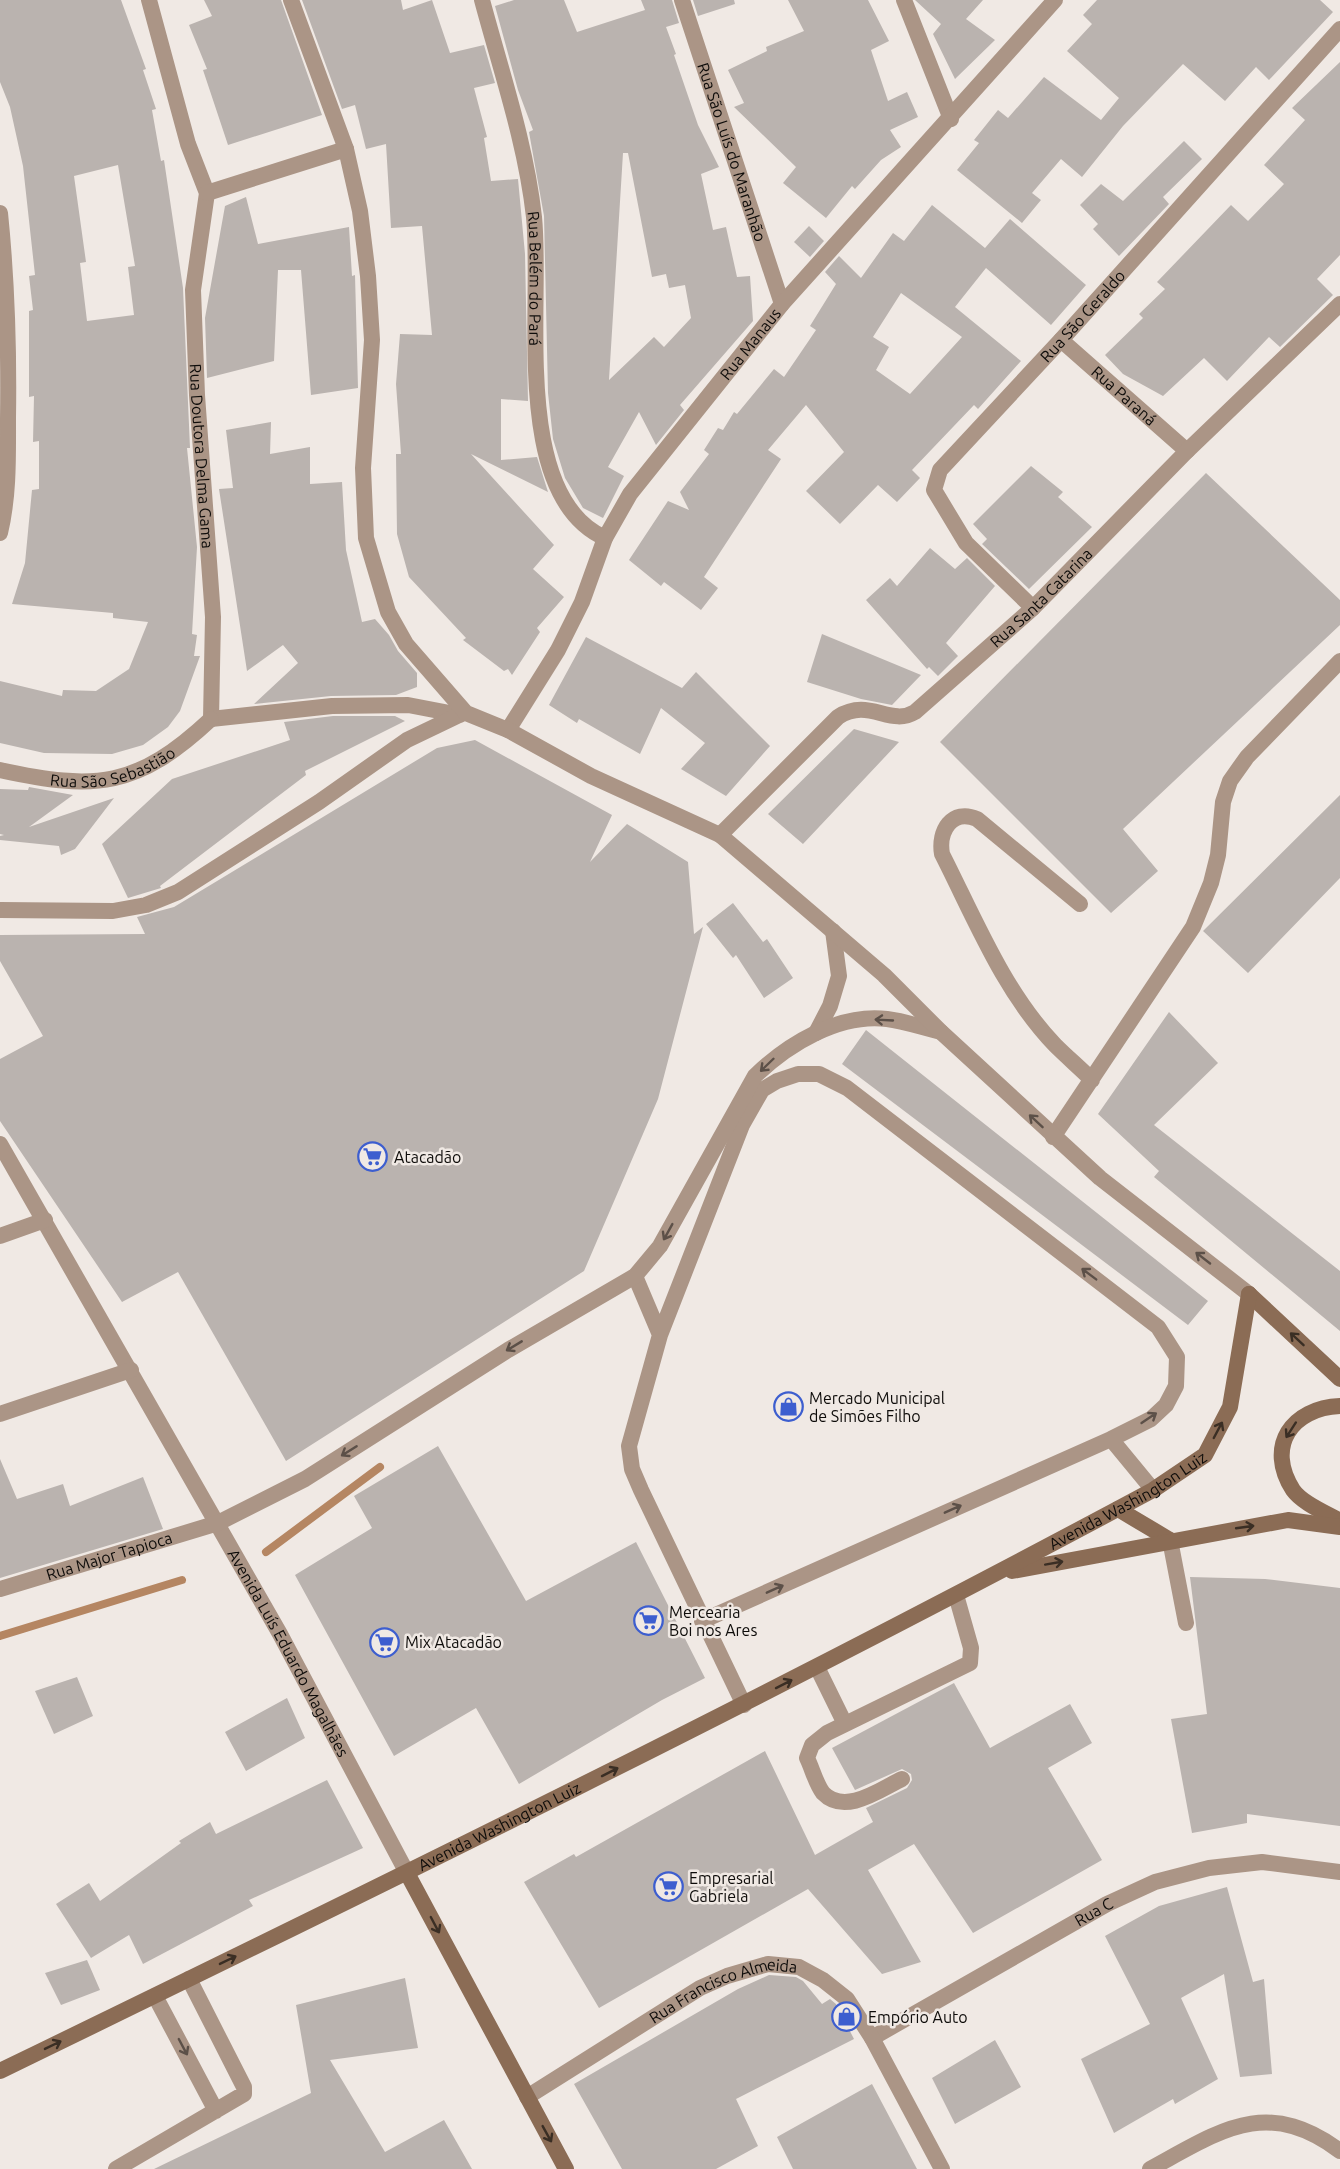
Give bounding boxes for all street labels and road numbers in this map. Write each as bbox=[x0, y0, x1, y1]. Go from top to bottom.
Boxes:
street label: Rua São Luís do Maranhão bbox=[694, 60, 770, 244]
street label: Rua Belém do Pará bbox=[524, 210, 545, 346]
street label: Rua São Geraldo bbox=[1036, 266, 1128, 365]
street label: Rua Manaus bbox=[716, 304, 784, 383]
street label: Rua Paraná bbox=[1088, 362, 1160, 429]
street label: Rua Doutora Delma Gama bbox=[187, 363, 217, 549]
street label: Rua Santa Catarina bbox=[986, 544, 1096, 651]
street label: Rua São Sebastião bbox=[49, 743, 178, 790]
street label: Avenida Washington Luiz bbox=[1046, 1448, 1210, 1553]
street label: Rua Major Tapioca bbox=[44, 1528, 174, 1584]
street label: Avenida Luís Eduardo Magalhães bbox=[224, 1546, 353, 1760]
street label: Avenida Washington Luiz bbox=[415, 1778, 583, 1874]
street label: Rua C bbox=[1071, 1894, 1116, 1930]
street label: Rua Francisco Almeida bbox=[646, 1955, 798, 2027]

